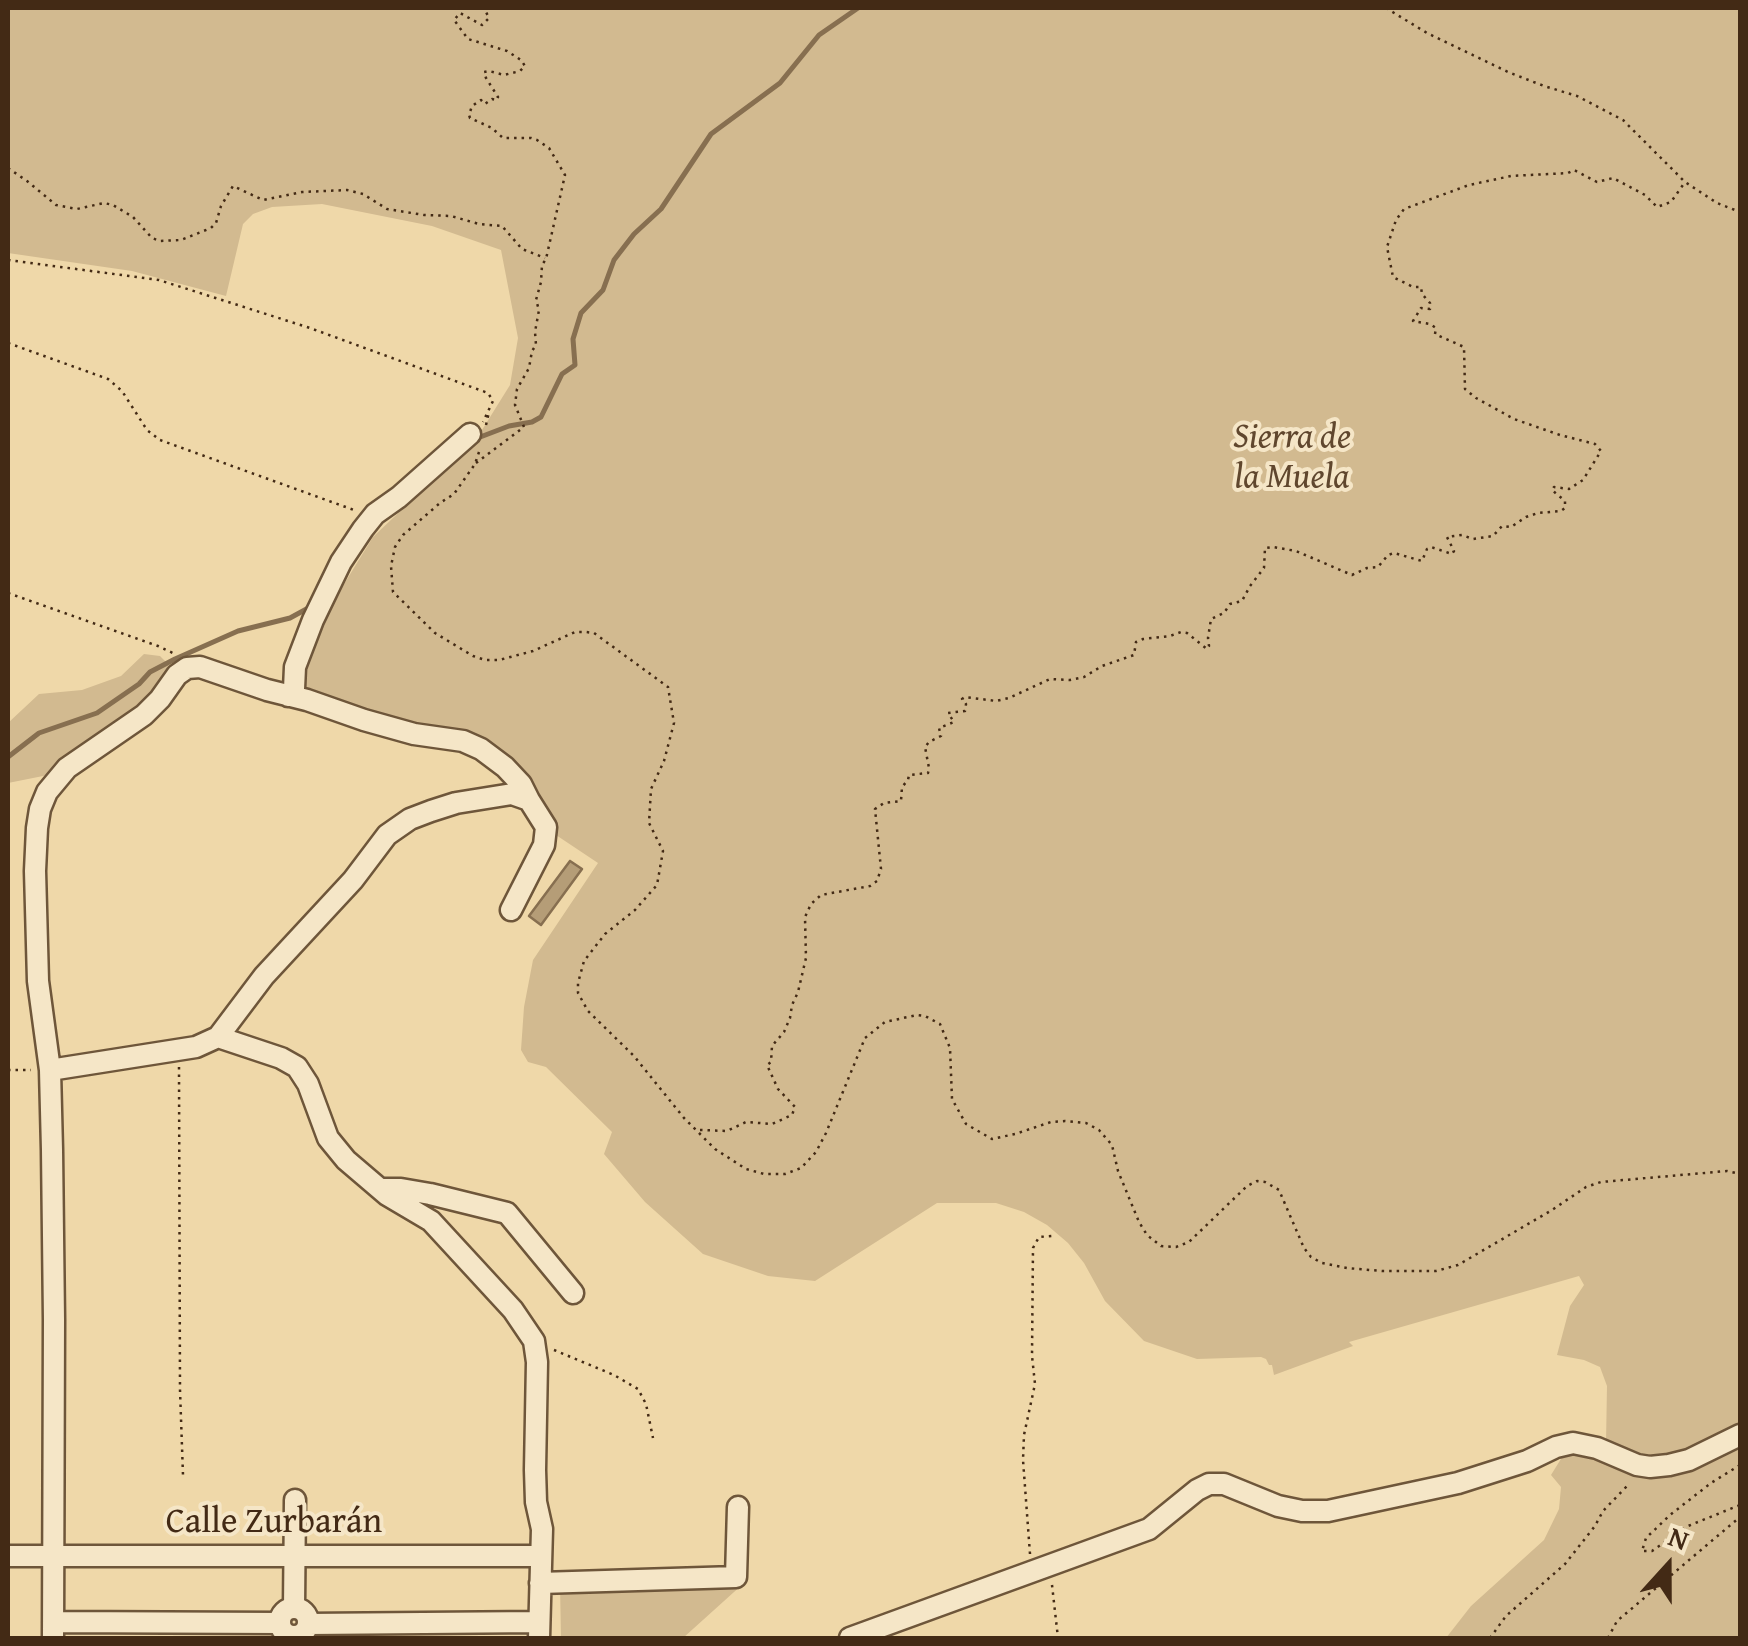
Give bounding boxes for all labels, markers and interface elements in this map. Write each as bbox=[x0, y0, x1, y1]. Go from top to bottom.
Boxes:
park label: Sierra de la Muela bbox=[1233, 417, 1351, 499]
street label: Calle Zurbarán bbox=[166, 1502, 382, 1544]
text: N bbox=[1663, 1515, 1695, 1560]
north arrow bbox=[1618, 1516, 1718, 1616]

